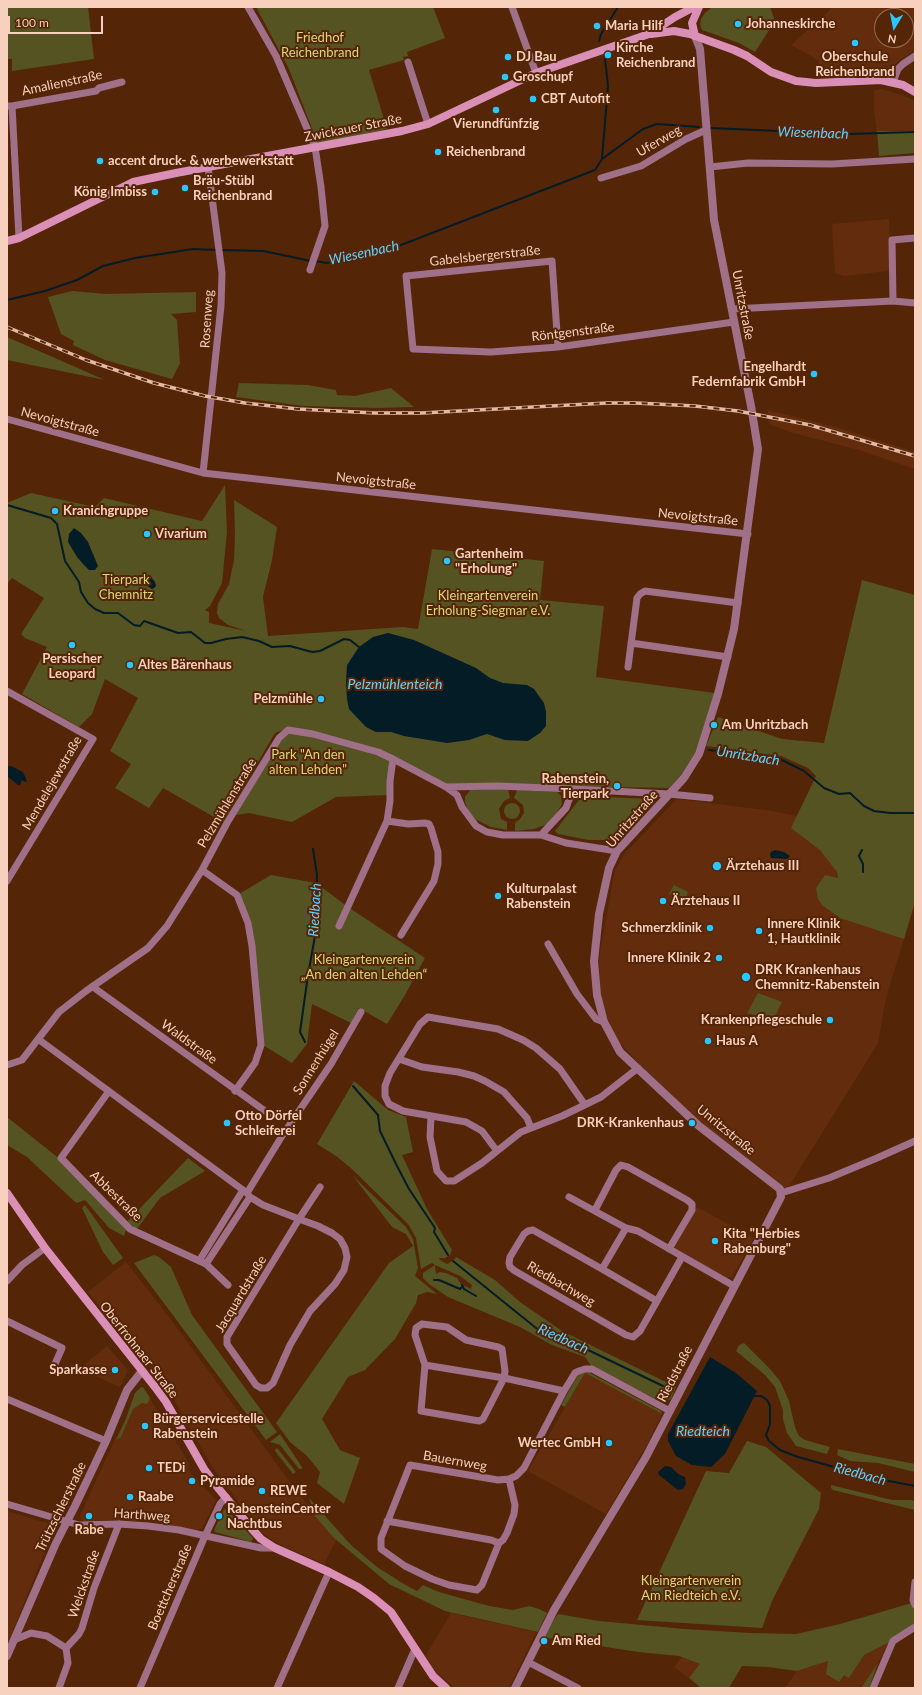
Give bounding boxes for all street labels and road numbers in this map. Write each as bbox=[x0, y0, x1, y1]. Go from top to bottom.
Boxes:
street label: Amalienstraße bbox=[20, 67, 104, 99]
street label: Zwickauer Straße bbox=[303, 111, 403, 145]
street label: Uferweg bbox=[634, 122, 684, 160]
street label: Gabelsbergerstraße bbox=[429, 242, 541, 270]
street label: Unritzstraße bbox=[729, 269, 757, 341]
street label: Rosenweg bbox=[197, 289, 217, 349]
street label: Röntgenstraße bbox=[531, 319, 615, 345]
street label: Nevoigtstraße bbox=[19, 404, 101, 440]
street label: Nevoigtstraße bbox=[335, 469, 417, 493]
street label: Nevoigtstraße bbox=[657, 505, 739, 529]
street label: Mendelejewstraße bbox=[19, 733, 85, 833]
street label: Pelzmühlenstraße bbox=[194, 756, 260, 850]
street label: Unritzstraße bbox=[603, 787, 661, 851]
street label: Waldstraße bbox=[158, 1016, 220, 1068]
street label: Sonnenhügel bbox=[290, 1026, 342, 1098]
street label: Unritzstraße bbox=[694, 1102, 758, 1158]
street label: Abbestraße bbox=[87, 1167, 145, 1225]
street label: Jacquardstraße bbox=[212, 1253, 270, 1335]
street label: Riedbachweg bbox=[524, 1258, 598, 1310]
street label: Oberfrohnaer Straße bbox=[96, 1299, 182, 1401]
street label: Riedstraße bbox=[654, 1343, 696, 1405]
street label: Bauernweg bbox=[422, 1448, 488, 1474]
street label: Trützschlerstraße bbox=[32, 1459, 90, 1555]
street label: Harthweg bbox=[113, 1505, 171, 1525]
street label: Boettcherstraße bbox=[145, 1542, 195, 1632]
street label: Welckstraße bbox=[65, 1548, 103, 1620]

